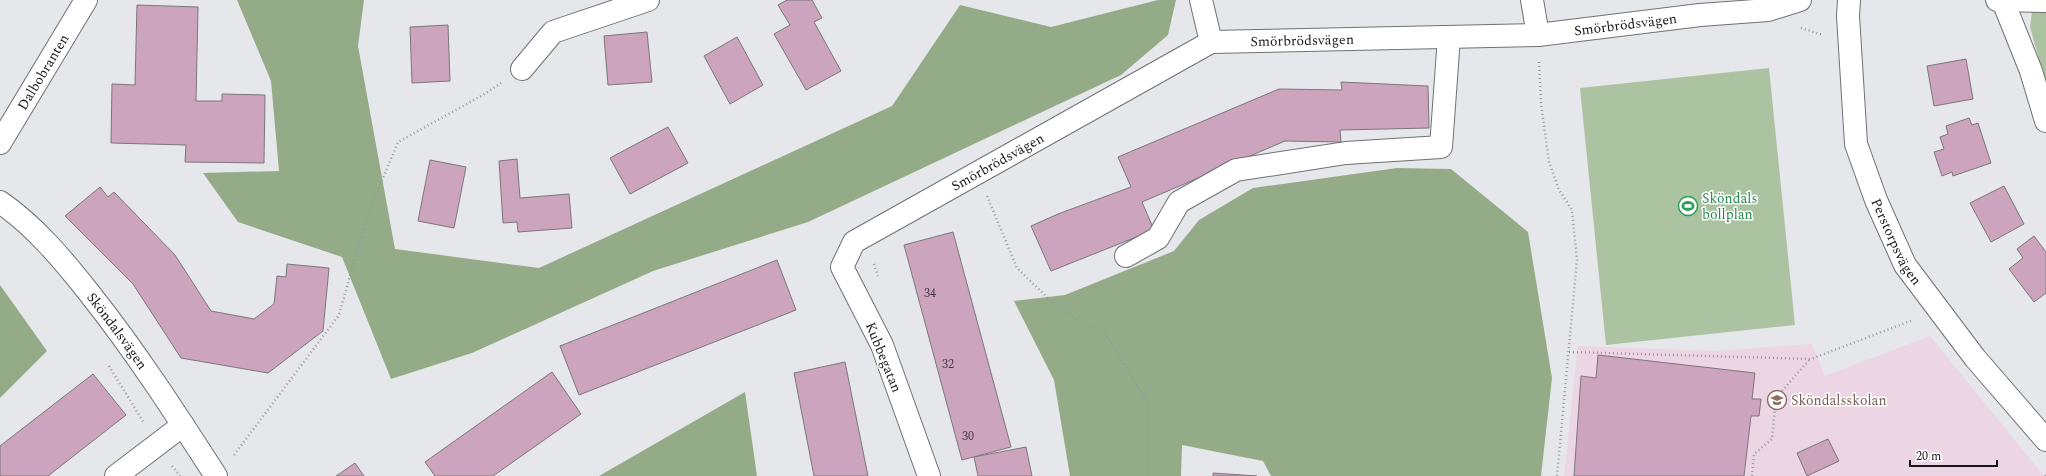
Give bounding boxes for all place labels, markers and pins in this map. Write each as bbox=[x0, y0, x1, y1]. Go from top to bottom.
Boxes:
place label: Sköndals bollplan bbox=[1702, 188, 1757, 225]
sports icon: Sköndals bollplan bbox=[1677, 195, 1699, 217]
school or university icon: Sköndalsskolan bbox=[1766, 389, 1788, 411]
place label: Sköndalsskolan bbox=[1791, 390, 1887, 411]

